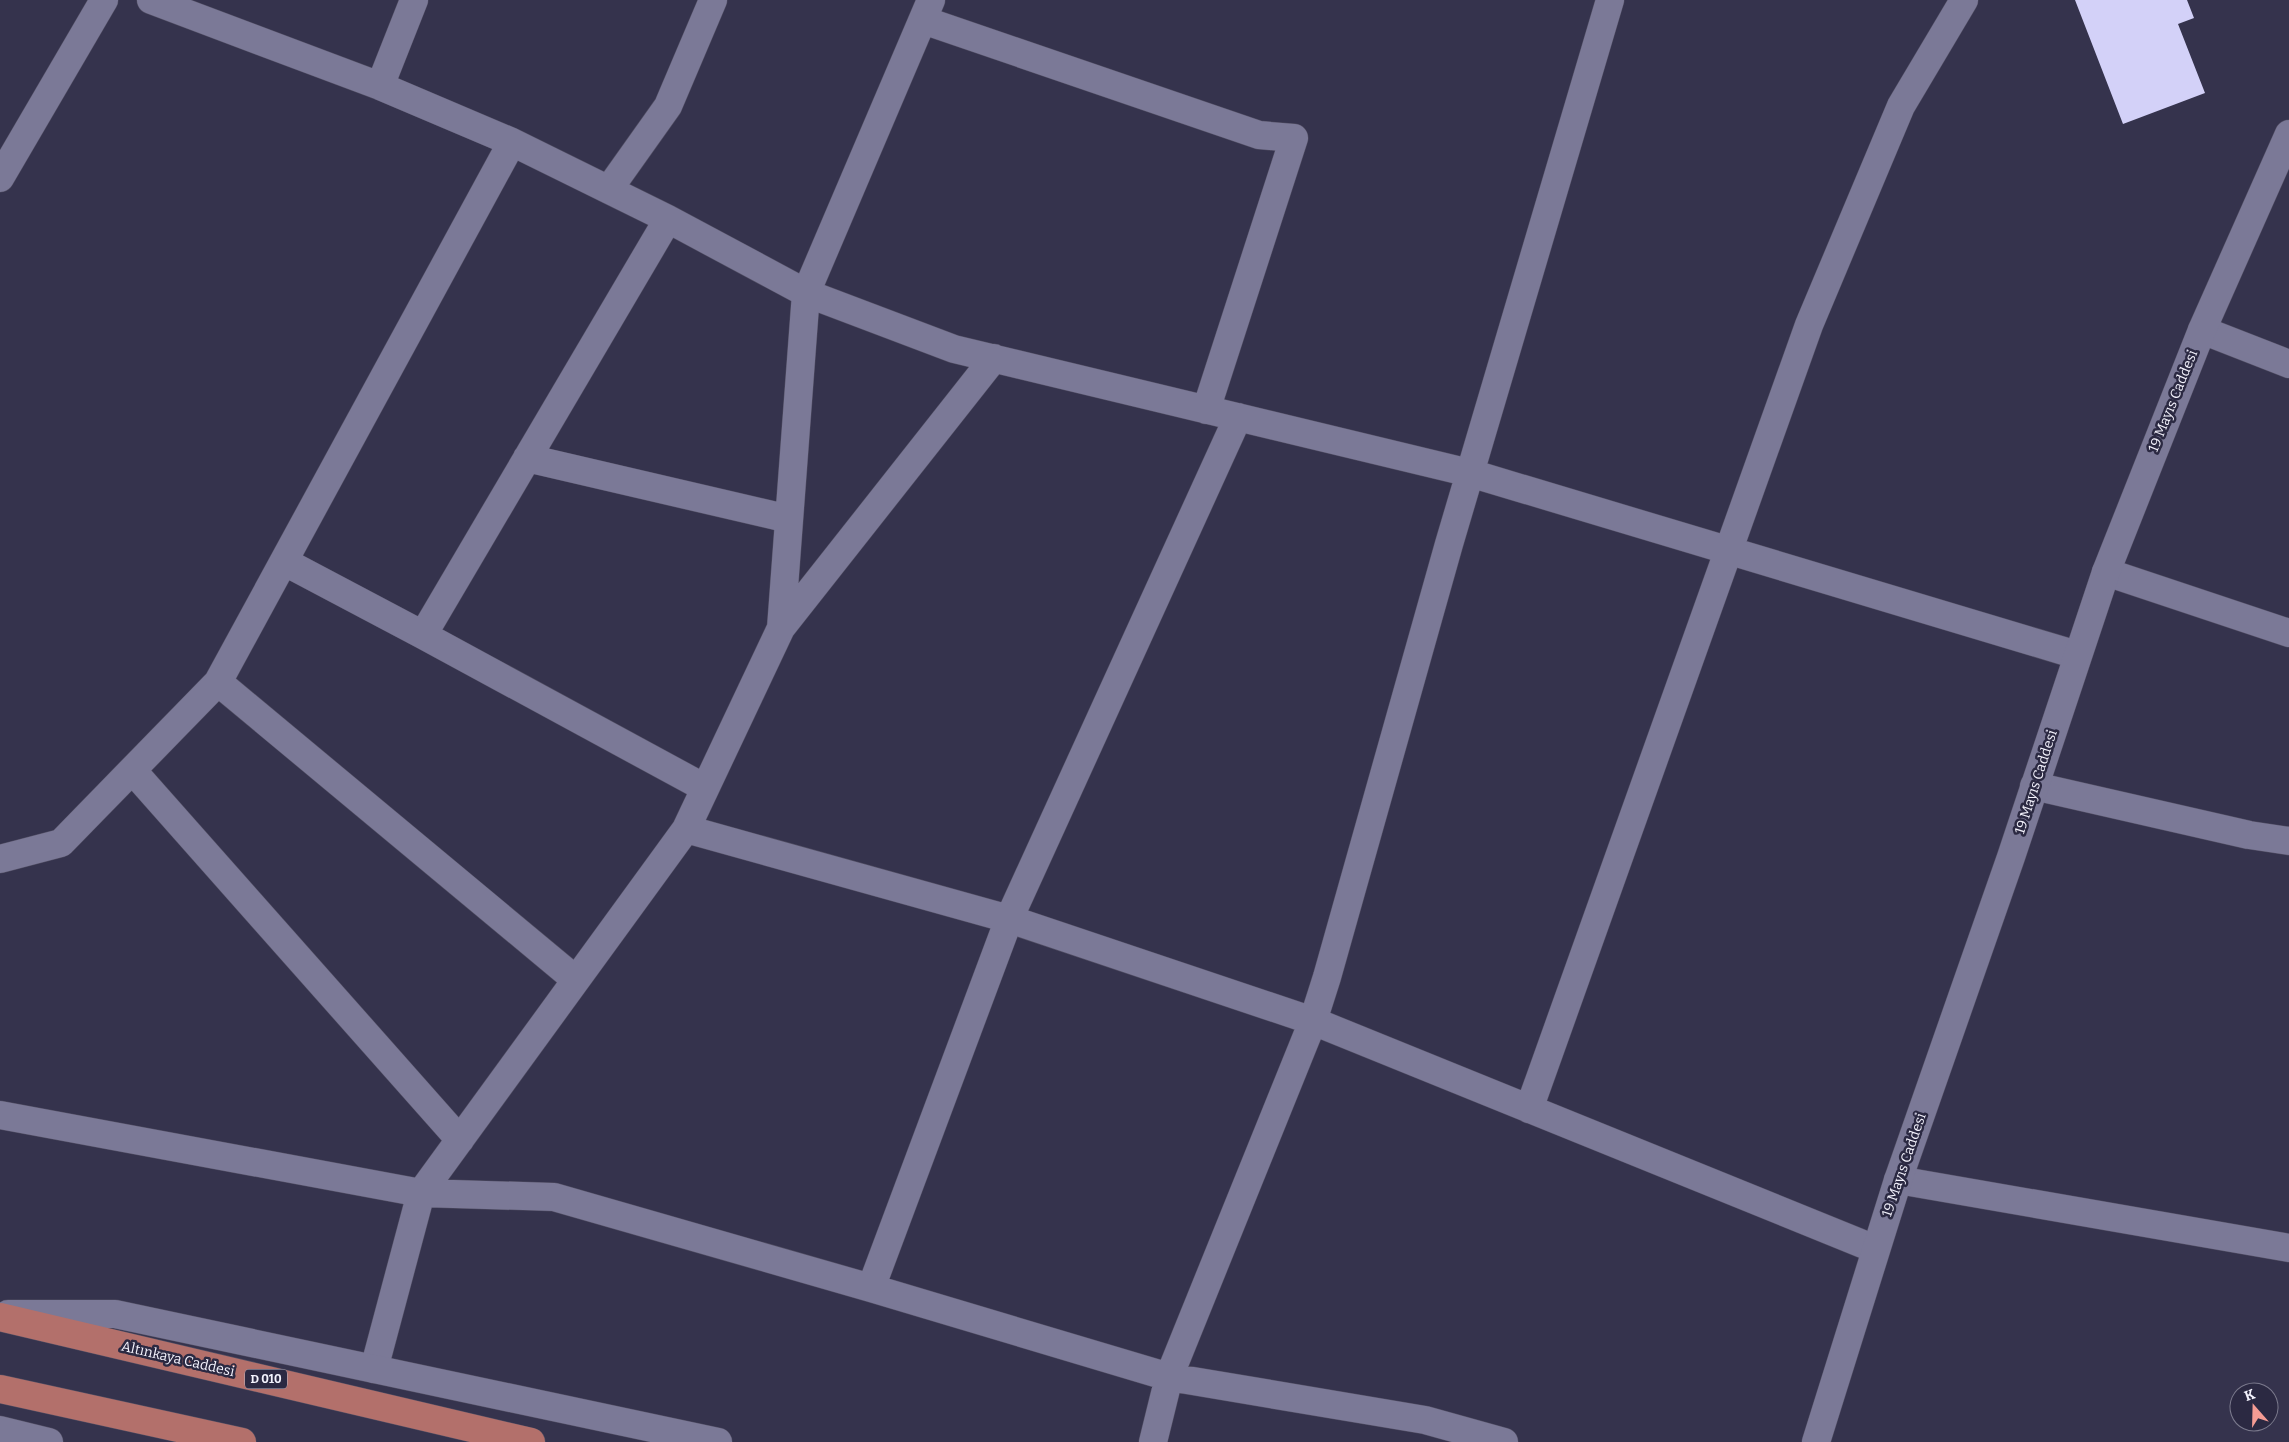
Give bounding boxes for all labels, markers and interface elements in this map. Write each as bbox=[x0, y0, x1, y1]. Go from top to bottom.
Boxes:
street label: 19 Mayıs Caddesi bbox=[2145, 347, 2201, 455]
street label: 19 Mayıs Caddesi bbox=[2011, 728, 2061, 836]
street label: 19 Mayıs Caddesi bbox=[1878, 1111, 1930, 1219]
street label: Altınkaya Caddesi bbox=[120, 1338, 236, 1380]
road number: D 010 bbox=[245, 1370, 287, 1388]
north arrow bbox=[2229, 1382, 2279, 1432]
text: K bbox=[2242, 1386, 2257, 1405]

